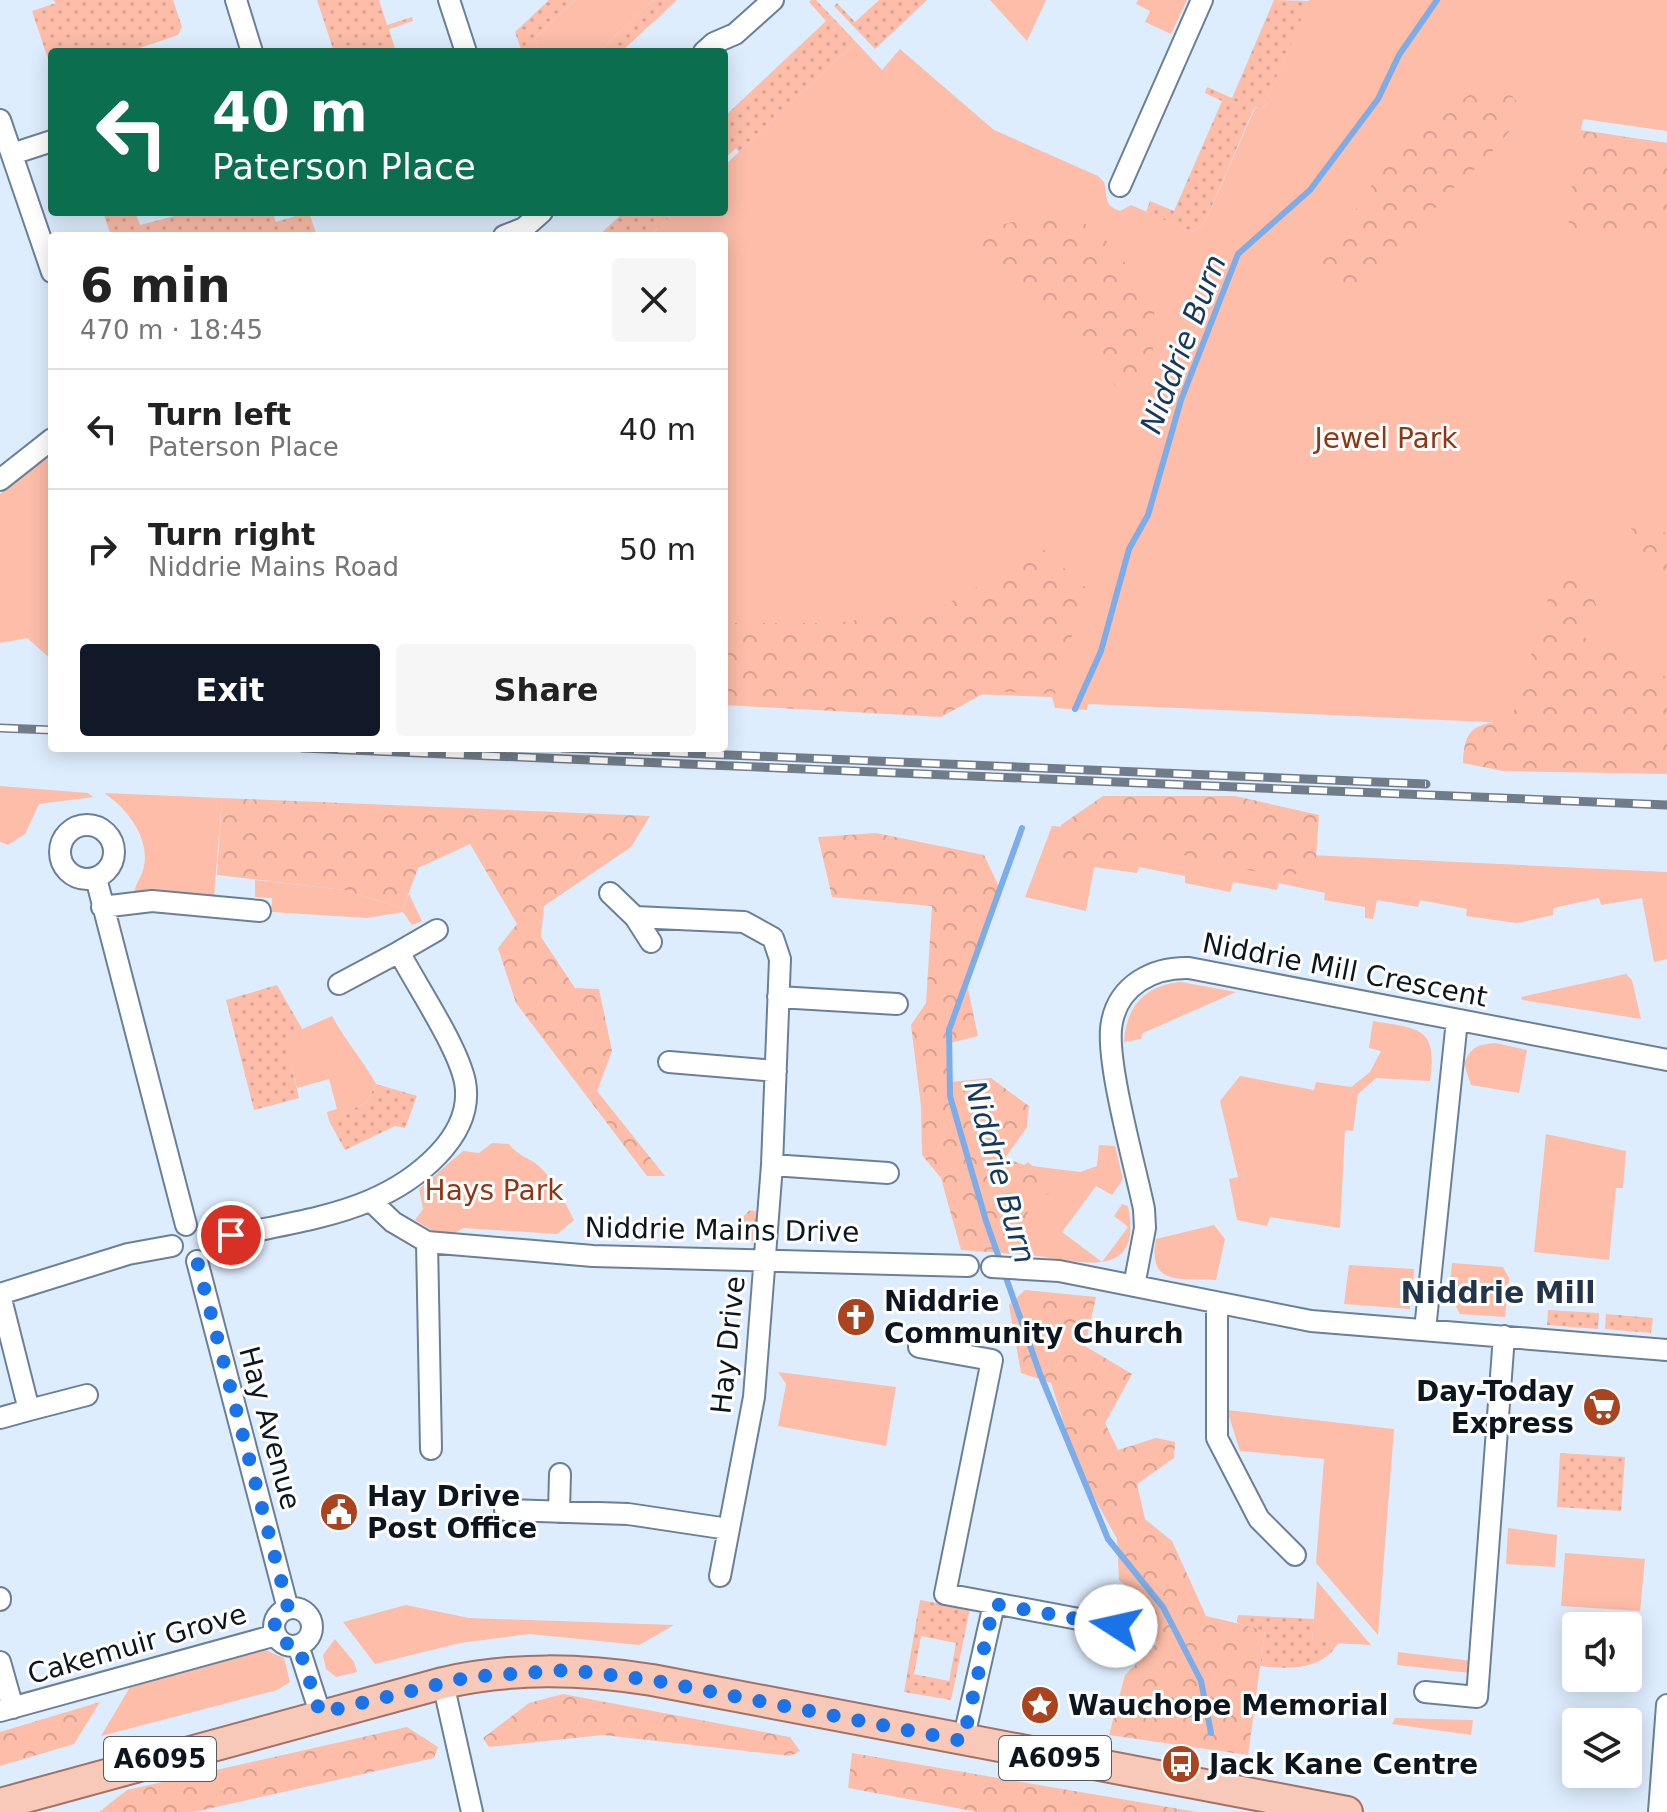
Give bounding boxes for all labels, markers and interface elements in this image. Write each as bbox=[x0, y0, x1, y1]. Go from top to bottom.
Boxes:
text: 40 m bbox=[212, 79, 368, 144]
icon: left bbox=[80, 80, 184, 184]
text: Paterson Place bbox=[212, 146, 476, 187]
water label: Niddrie Burn bbox=[1133, 250, 1233, 438]
text: 6 min bbox=[80, 257, 231, 313]
button: close bbox=[612, 258, 696, 342]
text: 470 m · 18:45 bbox=[80, 315, 263, 345]
text: Turn left bbox=[148, 397, 291, 432]
icon: left bbox=[80, 407, 124, 451]
text: 40 m bbox=[619, 412, 696, 447]
park label: Jewel Park bbox=[1313, 422, 1458, 455]
text: Paterson Place bbox=[148, 432, 339, 462]
text: Turn right bbox=[148, 517, 315, 552]
icon: right bbox=[80, 527, 124, 571]
text: 50 m bbox=[619, 532, 696, 567]
text: Niddrie Mains Road bbox=[148, 552, 399, 582]
button: Exit bbox=[80, 644, 380, 736]
button: Share bbox=[396, 644, 696, 736]
street label: Niddrie Mill Crescent bbox=[1200, 926, 1490, 1014]
water label: Niddrie Burn bbox=[957, 1077, 1043, 1267]
park label: Hays Park bbox=[425, 1174, 564, 1207]
pin bbox=[197, 1201, 265, 1269]
street label: Niddrie Mains Drive bbox=[584, 1211, 860, 1249]
icon: arrive bbox=[209, 1213, 253, 1257]
street label: Hay Drive bbox=[704, 1274, 752, 1416]
district label: Niddrie Mill bbox=[1401, 1275, 1595, 1310]
place label: Niddrie Community Church bbox=[884, 1285, 1184, 1350]
church icon: Niddrie Community Church bbox=[835, 1296, 877, 1338]
street label: Hay Avenue bbox=[232, 1343, 308, 1513]
place label: Day-Today Express bbox=[1416, 1375, 1574, 1440]
supermarket icon: Day-Today Express bbox=[1581, 1386, 1623, 1428]
place label: Hay Drive Post Office bbox=[367, 1480, 537, 1545]
public building icon: Hay Drive Post Office bbox=[318, 1491, 360, 1533]
position arrow bbox=[1074, 1584, 1158, 1668]
street label: Cakemuir Grove bbox=[24, 1597, 250, 1691]
map controls bbox=[1562, 1612, 1642, 1788]
button: sound bbox=[1562, 1612, 1642, 1692]
place icon: Wauchope Memorial bbox=[1019, 1684, 1061, 1726]
place label: Wauchope Memorial bbox=[1068, 1689, 1388, 1722]
button: layers bbox=[1562, 1708, 1642, 1788]
road number: A6095 bbox=[999, 1736, 1111, 1780]
road number: A6095 bbox=[104, 1737, 216, 1781]
bus stop icon: Jack Kane Centre bbox=[1160, 1743, 1202, 1785]
place label: Jack Kane Centre bbox=[1207, 1748, 1478, 1781]

